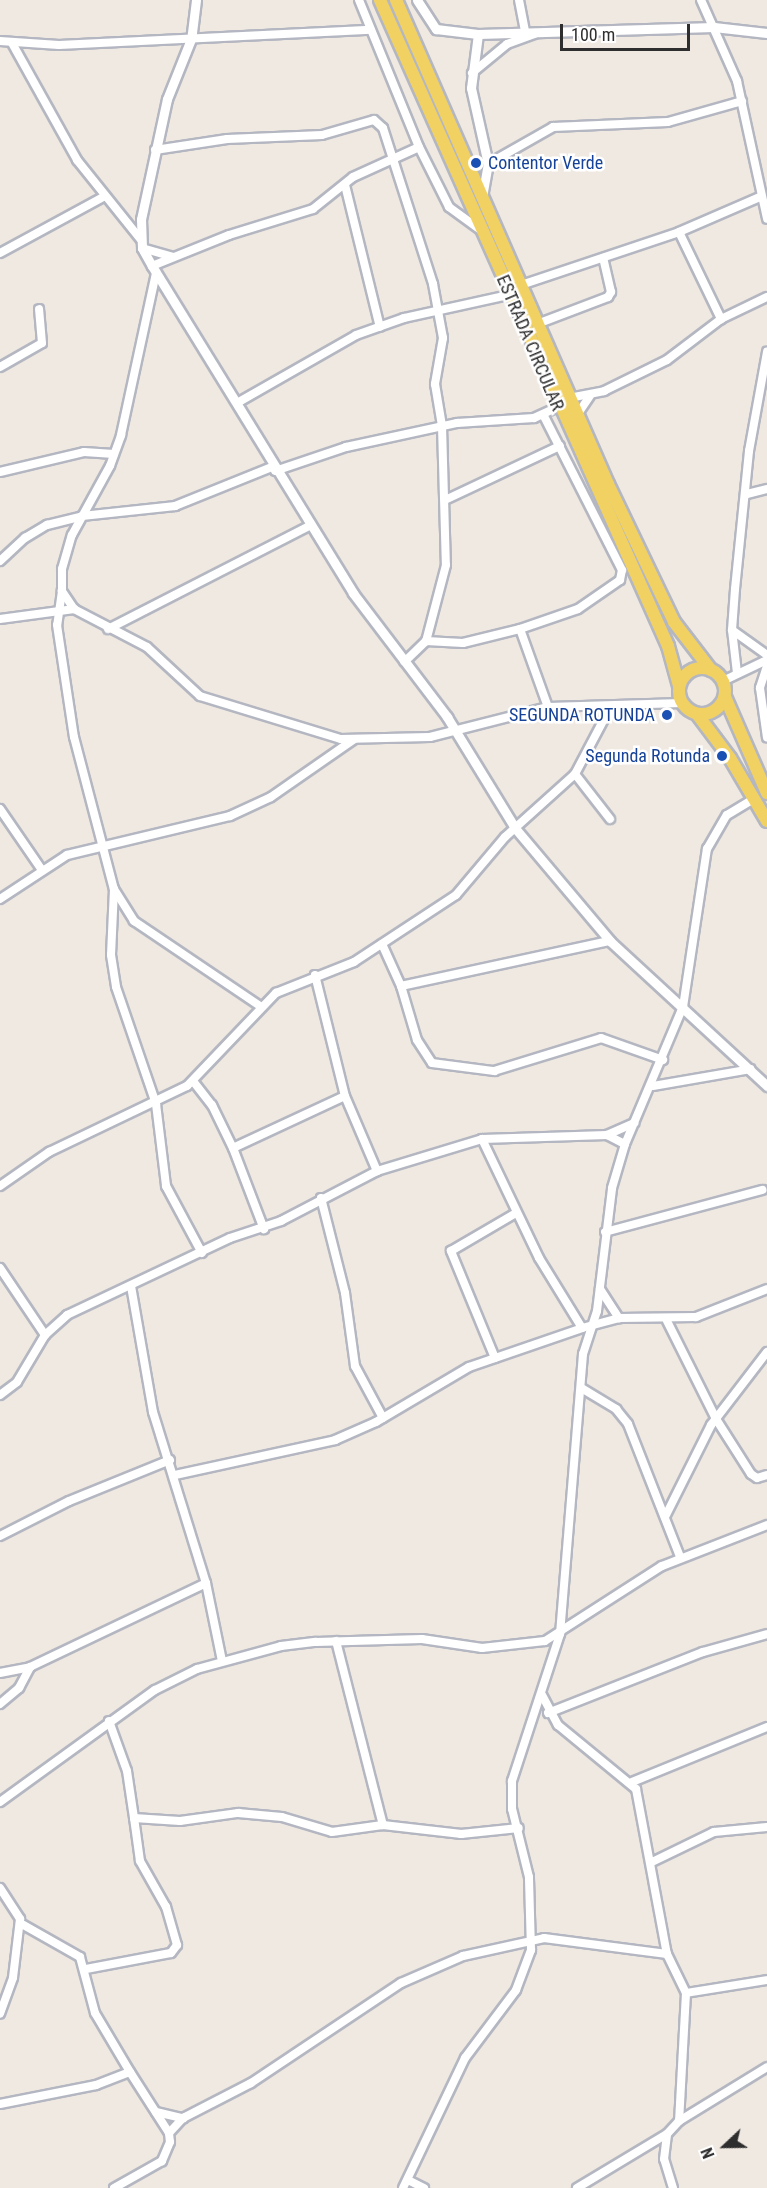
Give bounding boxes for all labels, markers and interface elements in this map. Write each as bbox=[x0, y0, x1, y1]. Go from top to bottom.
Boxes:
scale bar bbox=[563, 12, 694, 50]
text: 100 m bbox=[571, 24, 615, 45]
place label: Contentor Verde bbox=[488, 152, 603, 174]
marker: Contentor Verde bbox=[469, 156, 483, 170]
street label: ESTRADA CIRCULAR bbox=[492, 272, 568, 414]
place label: SEGUNDA ROTUNDA bbox=[509, 704, 655, 726]
marker: SEGUNDA ROTUNDA bbox=[660, 708, 674, 722]
place label: Segunda Rotunda bbox=[585, 745, 710, 767]
marker: Segunda Rotunda bbox=[715, 749, 729, 763]
north arrow bbox=[695, 2116, 755, 2176]
text: N bbox=[697, 2145, 718, 2161]

